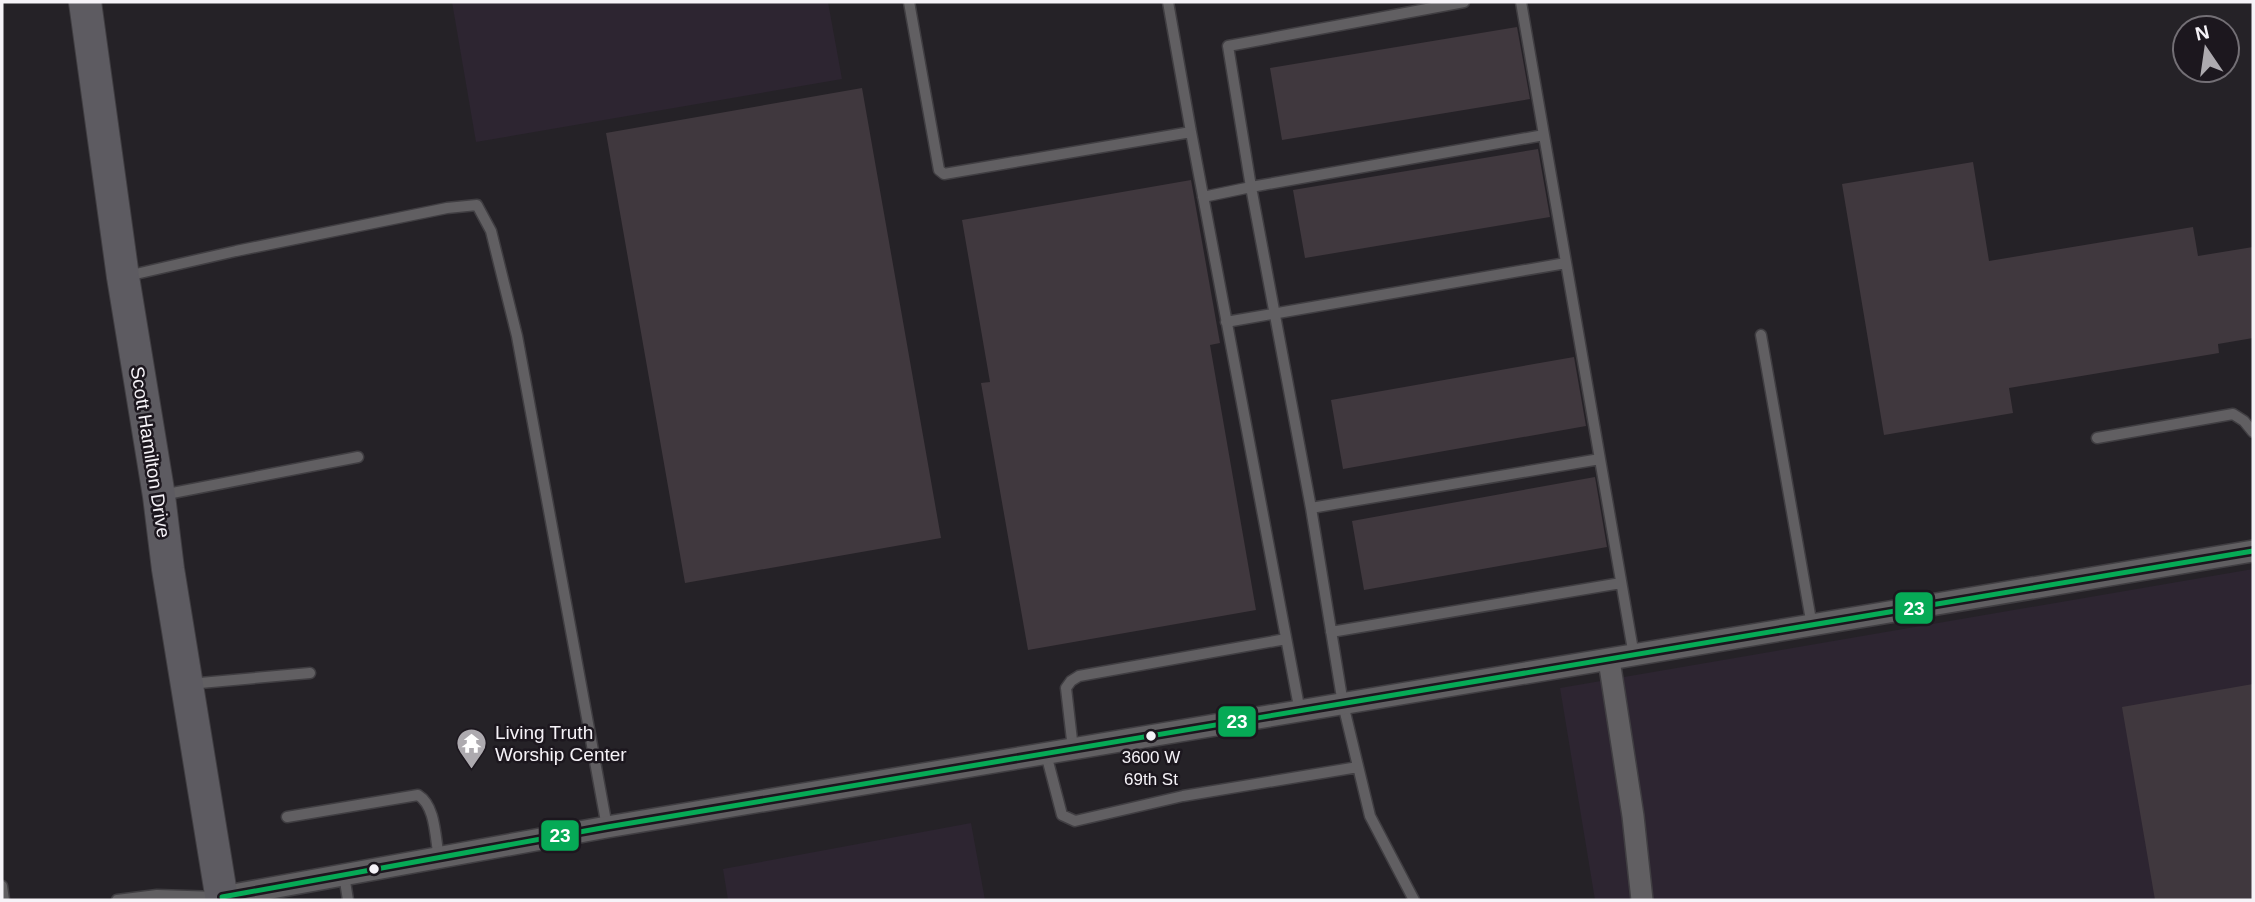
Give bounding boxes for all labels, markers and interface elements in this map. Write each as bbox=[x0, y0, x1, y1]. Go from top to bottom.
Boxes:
north arrow bbox=[2171, 14, 2241, 84]
text: N bbox=[2193, 21, 2211, 45]
street label: Scott Hamilton Drive bbox=[127, 365, 174, 539]
line badge: 23 bbox=[1894, 591, 1934, 625]
text: 23 bbox=[1903, 598, 1925, 619]
line badge: 23 bbox=[1217, 705, 1257, 738]
text: 23 bbox=[1226, 711, 1248, 732]
place label: Living Truth Worship Center bbox=[495, 722, 627, 765]
temple icon: Living Truth Worship Center bbox=[455, 726, 489, 770]
marker: 3600 W 69th St bbox=[1144, 729, 1158, 743]
place label: 3600 W 69th St bbox=[1122, 748, 1180, 789]
line badge: 23 bbox=[540, 819, 580, 852]
text: 23 bbox=[549, 825, 571, 846]
unlabelled marker bbox=[367, 862, 381, 876]

